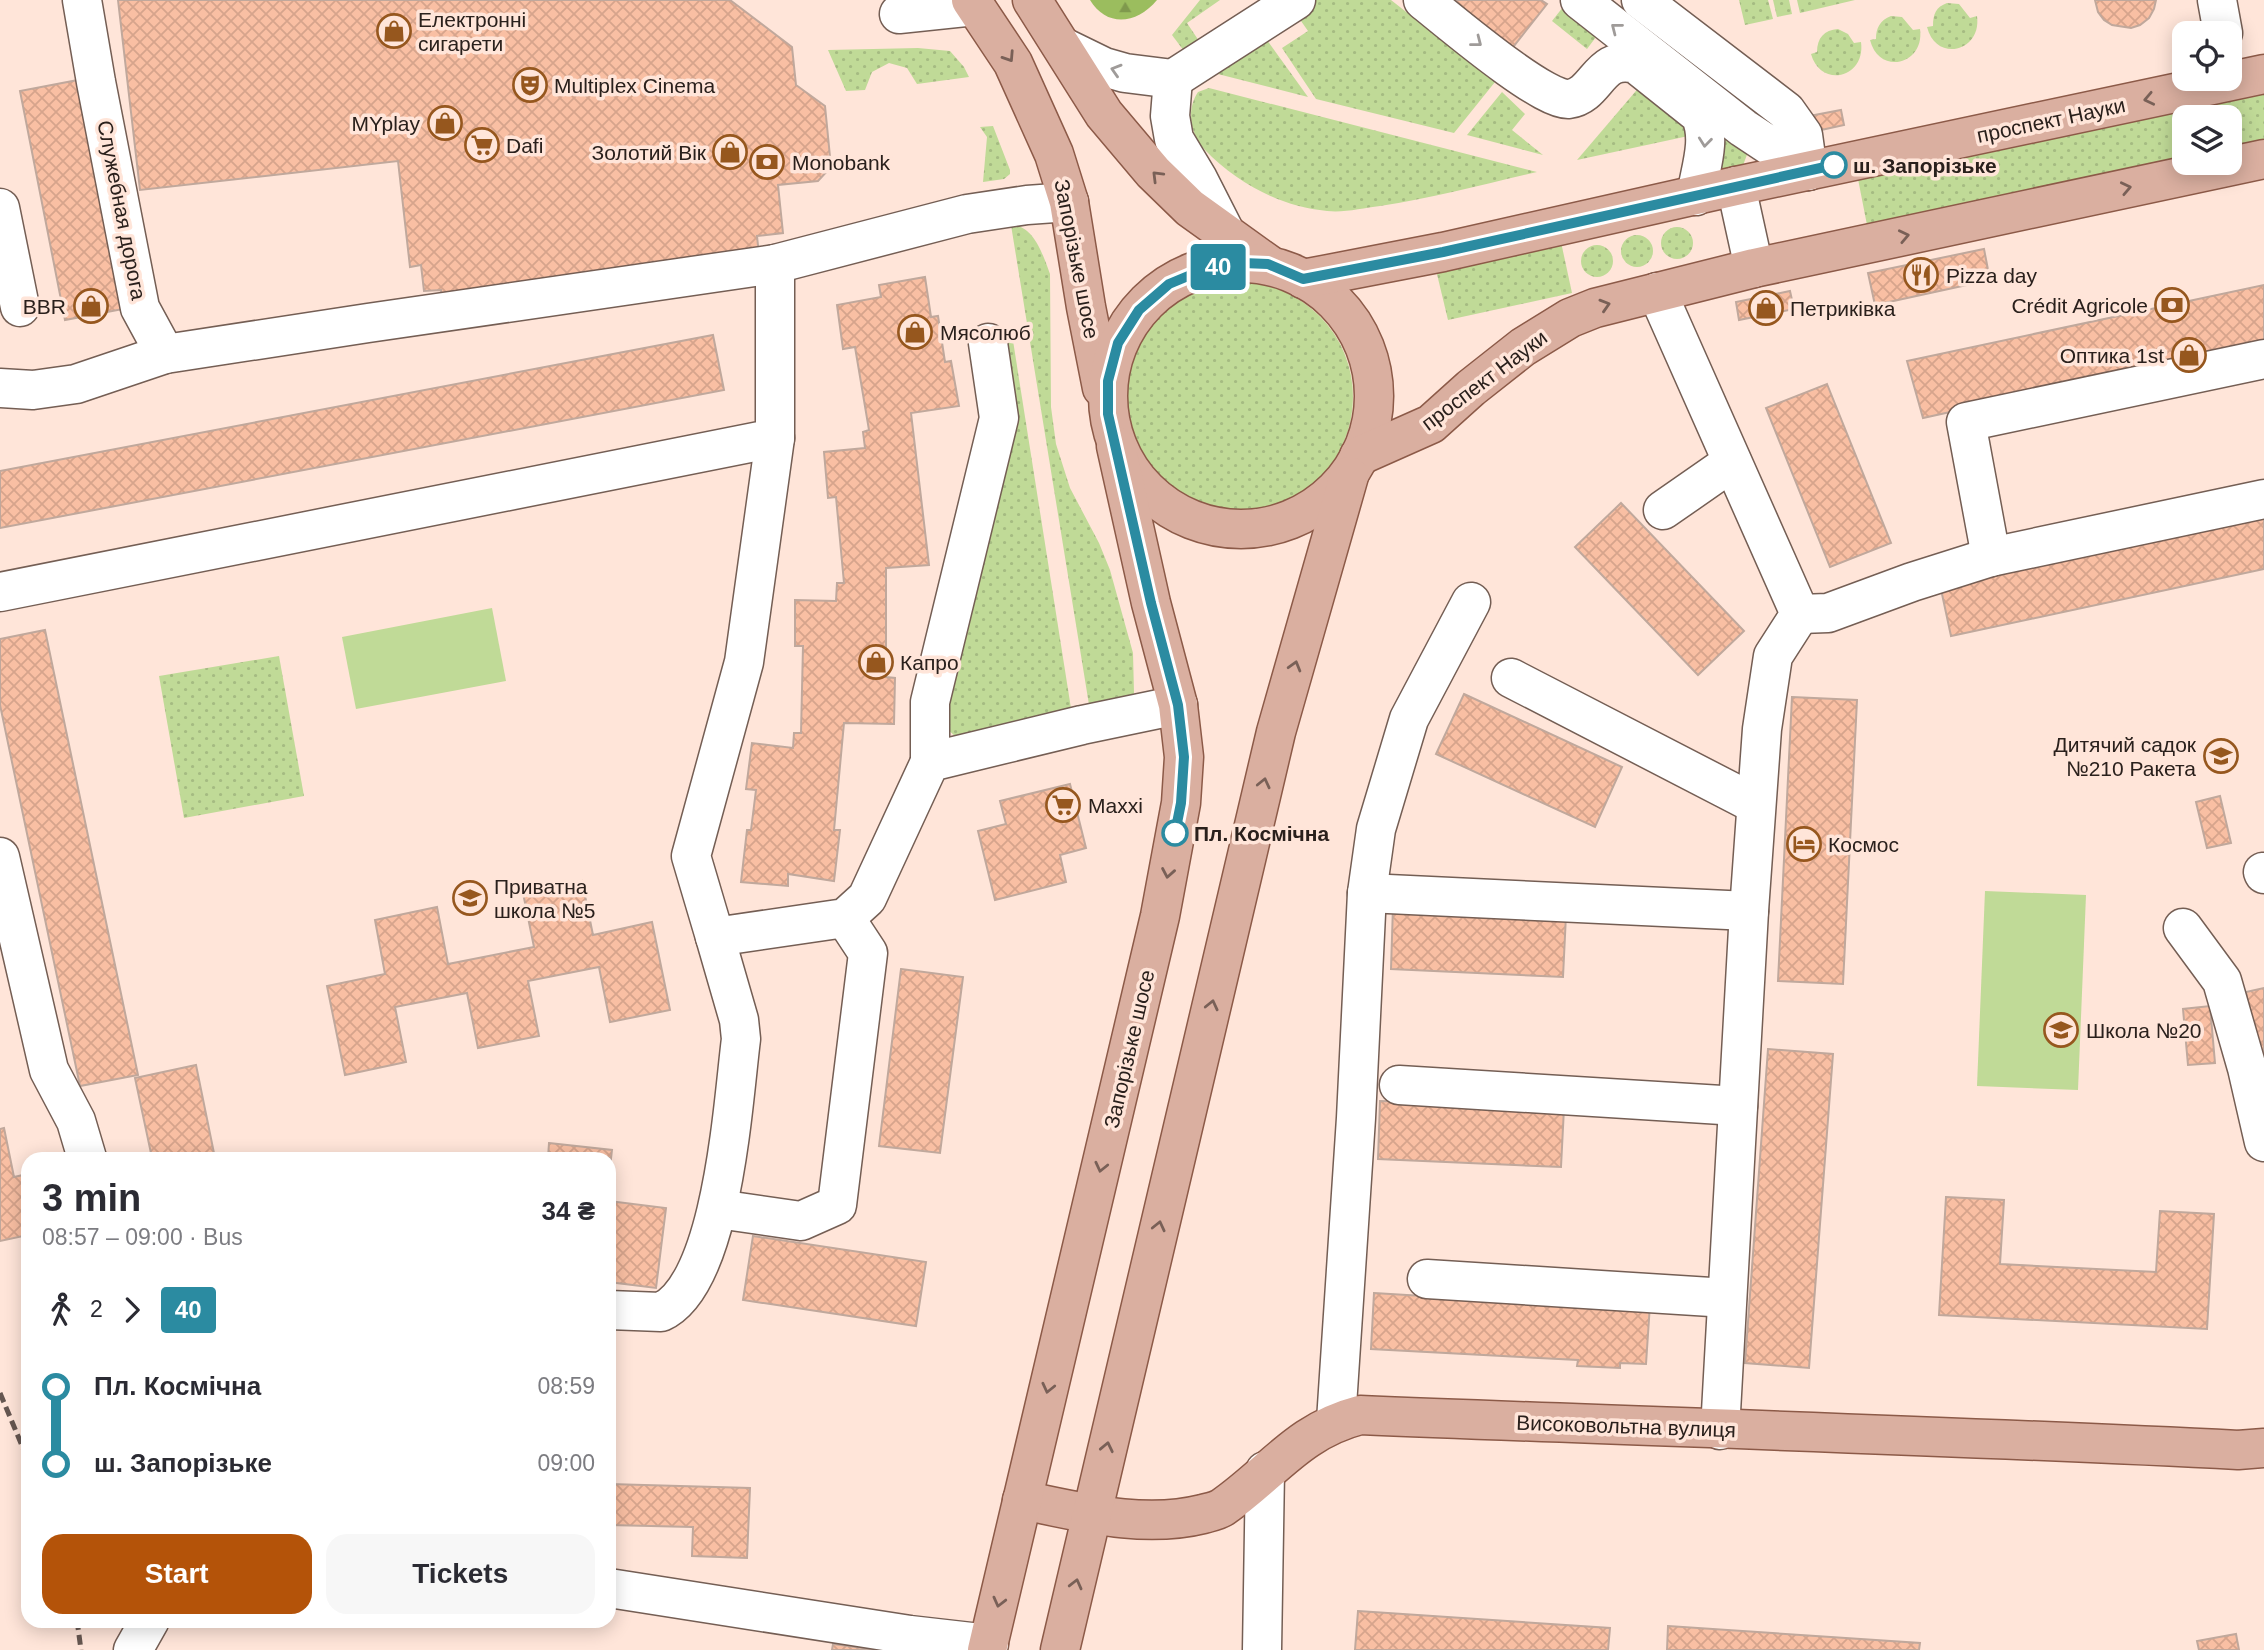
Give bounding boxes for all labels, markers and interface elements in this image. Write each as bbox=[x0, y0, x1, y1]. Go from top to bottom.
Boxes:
place label: Електронні сигарети bbox=[418, 8, 526, 55]
shop icon: Електронні сигарети bbox=[375, 12, 413, 50]
map controls bbox=[2172, 21, 2242, 175]
button: locate bbox=[2172, 21, 2242, 91]
one-way arrow bbox=[1611, 24, 1624, 37]
one-way arrow bbox=[1470, 33, 1482, 46]
one-way arrow bbox=[1000, 49, 1013, 62]
one-way arrow bbox=[1110, 64, 1122, 79]
theatre icon: Multiplex Cinema bbox=[511, 66, 549, 104]
place label: Multiplex Cinema bbox=[554, 74, 715, 97]
one-way arrow bbox=[2143, 90, 2155, 105]
street label: проспект Науки bbox=[1975, 93, 2127, 147]
shop icon: MYplay bbox=[426, 104, 464, 142]
button: layers bbox=[2172, 105, 2242, 175]
place label: MYplay bbox=[352, 112, 420, 135]
street label: Служебная дорога bbox=[93, 118, 151, 302]
supermarket icon: Dafi bbox=[463, 126, 501, 164]
shop icon: Золотий Вік bbox=[711, 133, 749, 171]
place label: Dafi bbox=[506, 134, 543, 157]
one-way arrow bbox=[1697, 136, 1712, 148]
place label: Золотий Вік bbox=[592, 141, 707, 164]
bank icon: Monobank bbox=[748, 143, 786, 181]
place label: Monobank bbox=[792, 151, 891, 174]
marker: ш. Запорізьке bbox=[1821, 152, 1847, 178]
place label: ш. Запорізьке bbox=[1853, 154, 1997, 177]
one-way arrow bbox=[1153, 172, 1166, 185]
street label: Запорізьке шосе bbox=[1050, 177, 1104, 341]
one-way arrow bbox=[2120, 182, 2132, 197]
one-way arrow bbox=[1898, 229, 1910, 244]
line badge: 40 bbox=[1186, 244, 1250, 290]
text: 40 bbox=[1205, 253, 1231, 280]
restaurant icon: Pizza day bbox=[1902, 256, 1940, 294]
place label: Pizza day bbox=[1946, 264, 2038, 287]
bank icon: Crédit Agricole bbox=[2153, 286, 2191, 324]
shop icon: BBR bbox=[72, 287, 110, 325]
shop icon: Петриківка bbox=[1747, 289, 1785, 327]
place label: Crédit Agricole bbox=[2011, 294, 2148, 317]
place label: BBR bbox=[23, 295, 66, 318]
place label: Петриківка bbox=[1790, 297, 1896, 320]
one-way arrow bbox=[1599, 299, 1611, 313]
shop icon: Мясолюб bbox=[896, 313, 934, 351]
place label: Мясолюб bbox=[940, 321, 1031, 344]
street label: проспект Науки bbox=[1417, 325, 1551, 435]
shop icon: Оптика 1st bbox=[2170, 336, 2208, 374]
place label: Оптика 1st bbox=[2060, 344, 2164, 367]
shop icon: Капро bbox=[857, 643, 895, 681]
place label: Капро bbox=[900, 651, 959, 674]
one-way arrow bbox=[1286, 660, 1301, 672]
place label: Дитячий садок №210 Ракета bbox=[2054, 733, 2197, 780]
school or university icon: Дитячий садок №210 Ракета bbox=[2202, 737, 2240, 775]
one-way arrow bbox=[1256, 777, 1270, 789]
supermarket icon: Maxxi bbox=[1044, 786, 1082, 824]
place label: Maxxi bbox=[1088, 794, 1143, 817]
marker: Пл. Космічна bbox=[1162, 820, 1188, 846]
place label: Пл. Космічна bbox=[1194, 822, 1329, 845]
hotel icon: Космос bbox=[1785, 825, 1823, 863]
place label: Космос bbox=[1828, 833, 1899, 856]
one-way arrow bbox=[1161, 867, 1176, 879]
place label: Приватна школа №5 bbox=[494, 875, 595, 922]
school or university icon: Приватна школа №5 bbox=[451, 879, 489, 917]
street label: Запорізьке шосе bbox=[1100, 967, 1158, 1131]
one-way arrow bbox=[1204, 999, 1218, 1011]
school or university icon: Школа №20 bbox=[2042, 1011, 2080, 1049]
place label: Школа №20 bbox=[2086, 1019, 2202, 1042]
one-way arrow bbox=[1094, 1161, 1109, 1173]
text: 3 min bbox=[42, 1177, 141, 1219]
text: 34 ₴ bbox=[542, 1196, 595, 1226]
one-way arrow bbox=[1151, 1220, 1165, 1232]
text: 08:57 – 09:00 · Bus bbox=[42, 1224, 243, 1250]
icon: walk bbox=[42, 1291, 80, 1329]
icon: forward bbox=[113, 1291, 151, 1329]
text: 2 bbox=[90, 1296, 103, 1322]
text: 40 bbox=[175, 1296, 202, 1323]
text: Пл. Космічна bbox=[94, 1371, 261, 1401]
text: 08:59 bbox=[537, 1373, 595, 1399]
one-way arrow bbox=[1042, 1382, 1056, 1394]
street label: Високовольтна вулиця bbox=[1516, 1411, 1736, 1441]
one-way arrow bbox=[1098, 1441, 1113, 1453]
text: ш. Запорізьке bbox=[94, 1448, 272, 1478]
text: 09:00 bbox=[537, 1450, 595, 1476]
button: Start bbox=[42, 1534, 312, 1614]
button: Tickets bbox=[326, 1534, 595, 1614]
one-way arrow bbox=[1068, 1578, 1082, 1590]
one-way arrow bbox=[993, 1596, 1007, 1608]

